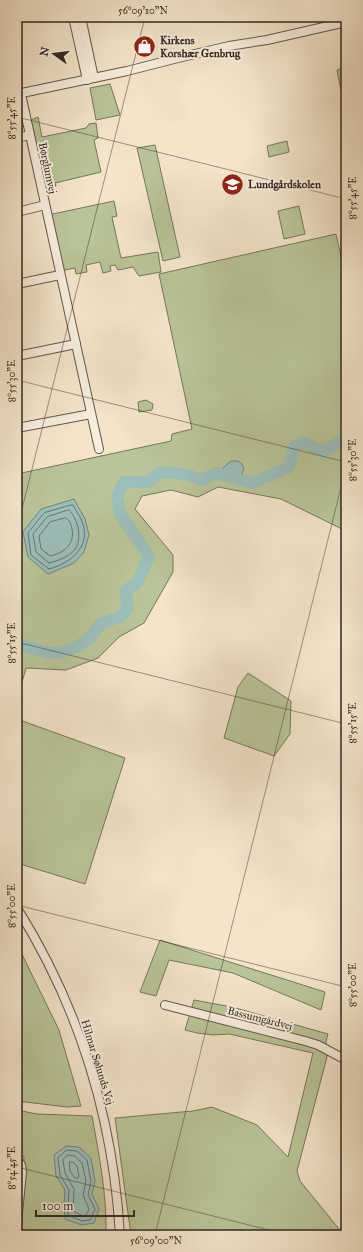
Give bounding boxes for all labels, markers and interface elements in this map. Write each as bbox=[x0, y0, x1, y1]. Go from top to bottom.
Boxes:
text: 56°09'10"N bbox=[118, 5, 168, 17]
shop icon: Kirkens Korshær Genbrug bbox=[132, 33, 158, 59]
north arrow bbox=[34, 34, 74, 74]
place label: Kirkens Korshær Genbrug bbox=[160, 34, 241, 60]
text: N bbox=[37, 45, 52, 58]
text: 8°55'45"E bbox=[6, 97, 18, 139]
street label: Børglumvej bbox=[36, 141, 59, 195]
school or university icon: Lundgårdskolen bbox=[220, 171, 246, 197]
text: 8°55'45"E bbox=[347, 177, 359, 219]
place label: Lundgårdskolen bbox=[248, 178, 321, 191]
text: 8°55'30"E bbox=[6, 360, 18, 402]
text: 8°55'30"E bbox=[347, 439, 359, 481]
text: 8°55'15"E bbox=[6, 622, 18, 664]
text: 8°55'15"E bbox=[347, 702, 359, 744]
text: 8°55'00"E bbox=[6, 884, 18, 928]
text: 8°55'00"E bbox=[347, 963, 359, 1007]
street label: Bassumgårdvej bbox=[226, 1004, 294, 1033]
street label: Hilmar Sølunds Vej bbox=[78, 1018, 117, 1106]
text: 8°54'45"E bbox=[6, 1146, 18, 1190]
scale bar bbox=[36, 1192, 134, 1218]
text: 100 m bbox=[42, 1199, 73, 1213]
text: 56°09'00"N bbox=[130, 1235, 182, 1247]

